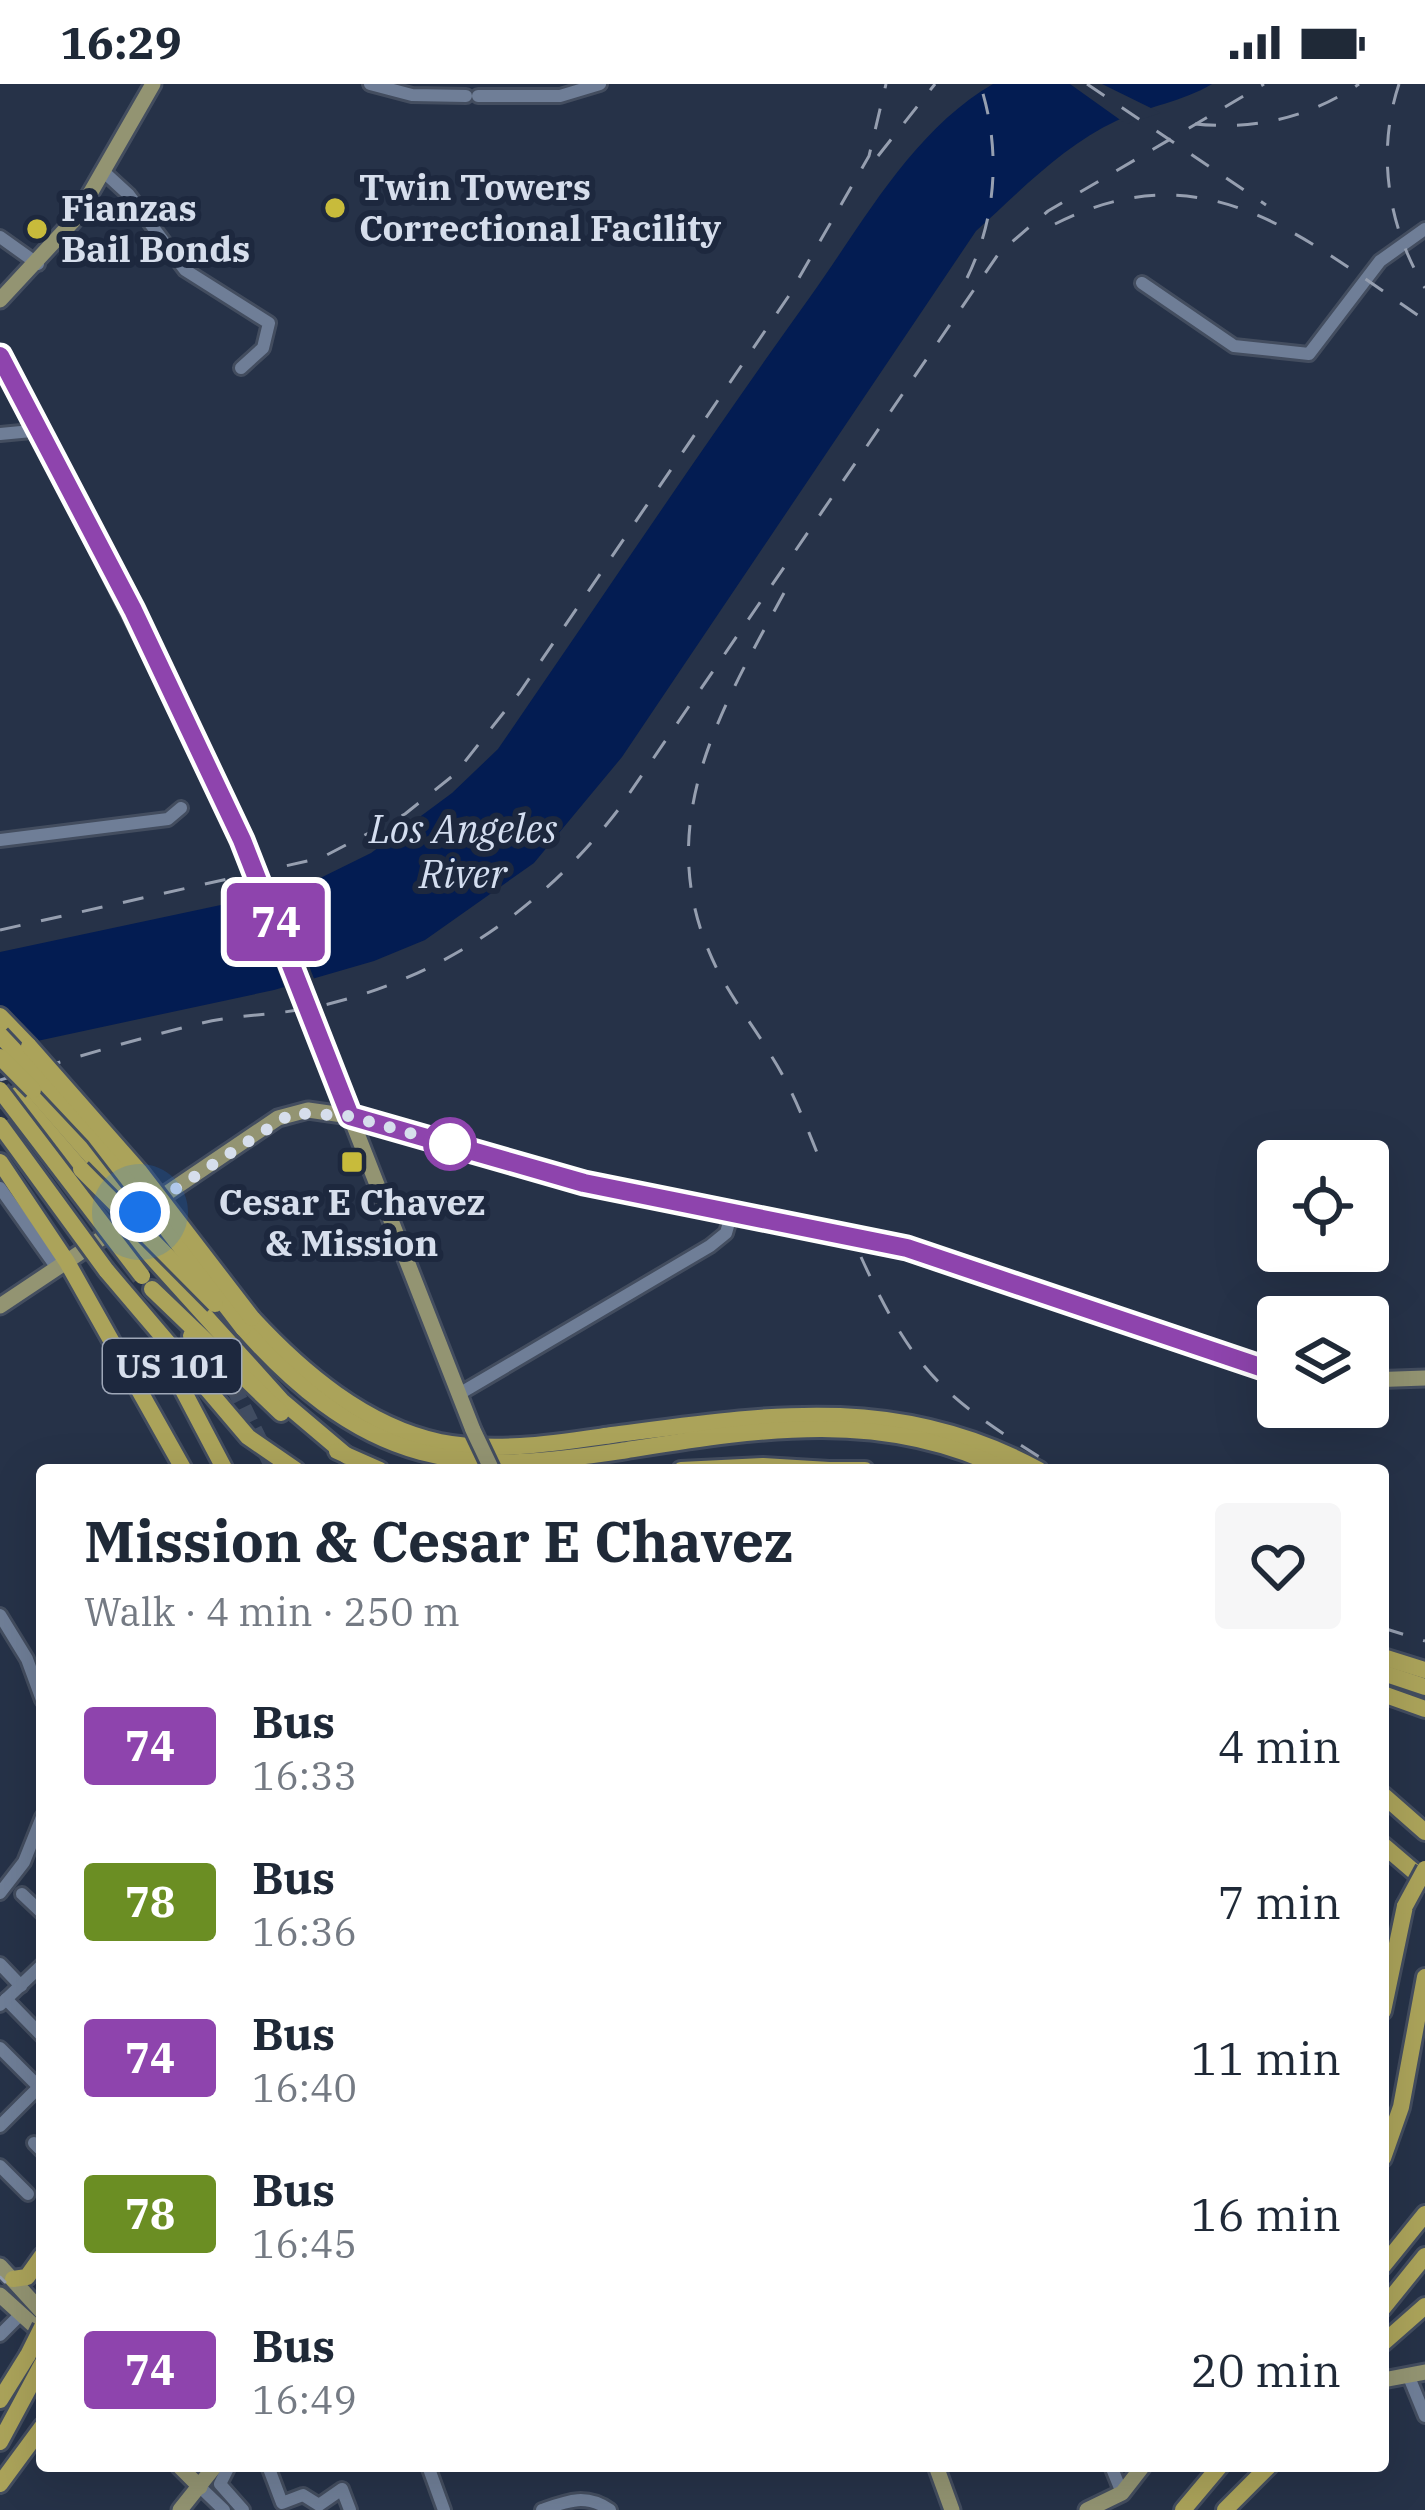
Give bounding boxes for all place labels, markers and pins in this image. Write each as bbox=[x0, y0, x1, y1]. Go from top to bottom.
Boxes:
place label: Twin Towers Correctional Facility bbox=[359, 163, 722, 251]
place label: Fianzas Bail Bonds bbox=[61, 184, 250, 272]
marker: Twin Towers Correctional Facility bbox=[322, 195, 348, 221]
marker: Fianzas Bail Bonds bbox=[24, 216, 50, 242]
unlabelled marker bbox=[425, 1119, 475, 1169]
marker: Cesar E Chavez & Mission bbox=[339, 1149, 365, 1175]
place label: Cesar E Chavez & Mission bbox=[219, 1178, 485, 1266]

